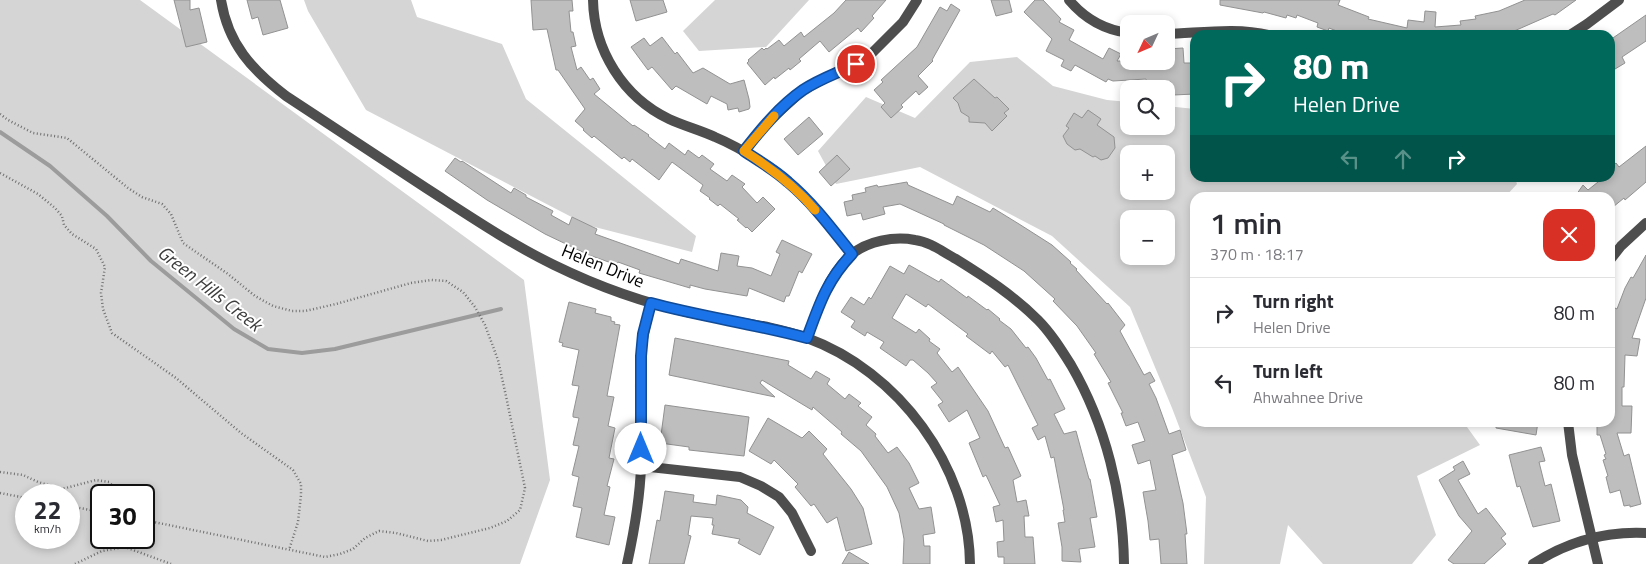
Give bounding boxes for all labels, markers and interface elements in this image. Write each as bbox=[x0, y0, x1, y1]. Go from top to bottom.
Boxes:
north arrow bbox=[1120, 15, 1175, 70]
map controls bbox=[1120, 15, 1175, 265]
text: 80 m bbox=[1293, 39, 1369, 93]
pin bbox=[835, 43, 877, 85]
icon: arrive bbox=[842, 50, 870, 78]
icon: right bbox=[1210, 50, 1275, 115]
button: search bbox=[1120, 80, 1175, 135]
text: Helen Drive bbox=[1293, 87, 1400, 121]
button: + bbox=[1120, 145, 1175, 200]
icon: left bbox=[1336, 145, 1364, 173]
icon: ahead bbox=[1389, 145, 1417, 173]
icon: right bbox=[1442, 145, 1470, 173]
text: 1 min bbox=[1210, 200, 1282, 246]
button: close bbox=[1543, 209, 1595, 261]
button: − bbox=[1120, 210, 1175, 265]
street label: Helen Drive bbox=[558, 237, 649, 294]
water label: Green Hills Creek bbox=[152, 238, 271, 339]
text: 370 m · 18:17 bbox=[1210, 242, 1304, 266]
text: Turn right bbox=[1253, 286, 1334, 315]
text: 80 m bbox=[1554, 298, 1595, 327]
icon: right bbox=[1210, 299, 1238, 327]
text: Helen Drive bbox=[1253, 315, 1331, 339]
text: Turn left bbox=[1253, 356, 1323, 385]
text: 80 m bbox=[1554, 368, 1595, 397]
icon: left bbox=[1210, 369, 1238, 397]
text: Ahwahnee Drive bbox=[1253, 385, 1363, 409]
position arrow bbox=[614, 422, 666, 474]
speed limit sign: 30 bbox=[90, 484, 155, 549]
text: 22 bbox=[33, 491, 62, 529]
text: km/h bbox=[34, 519, 61, 538]

